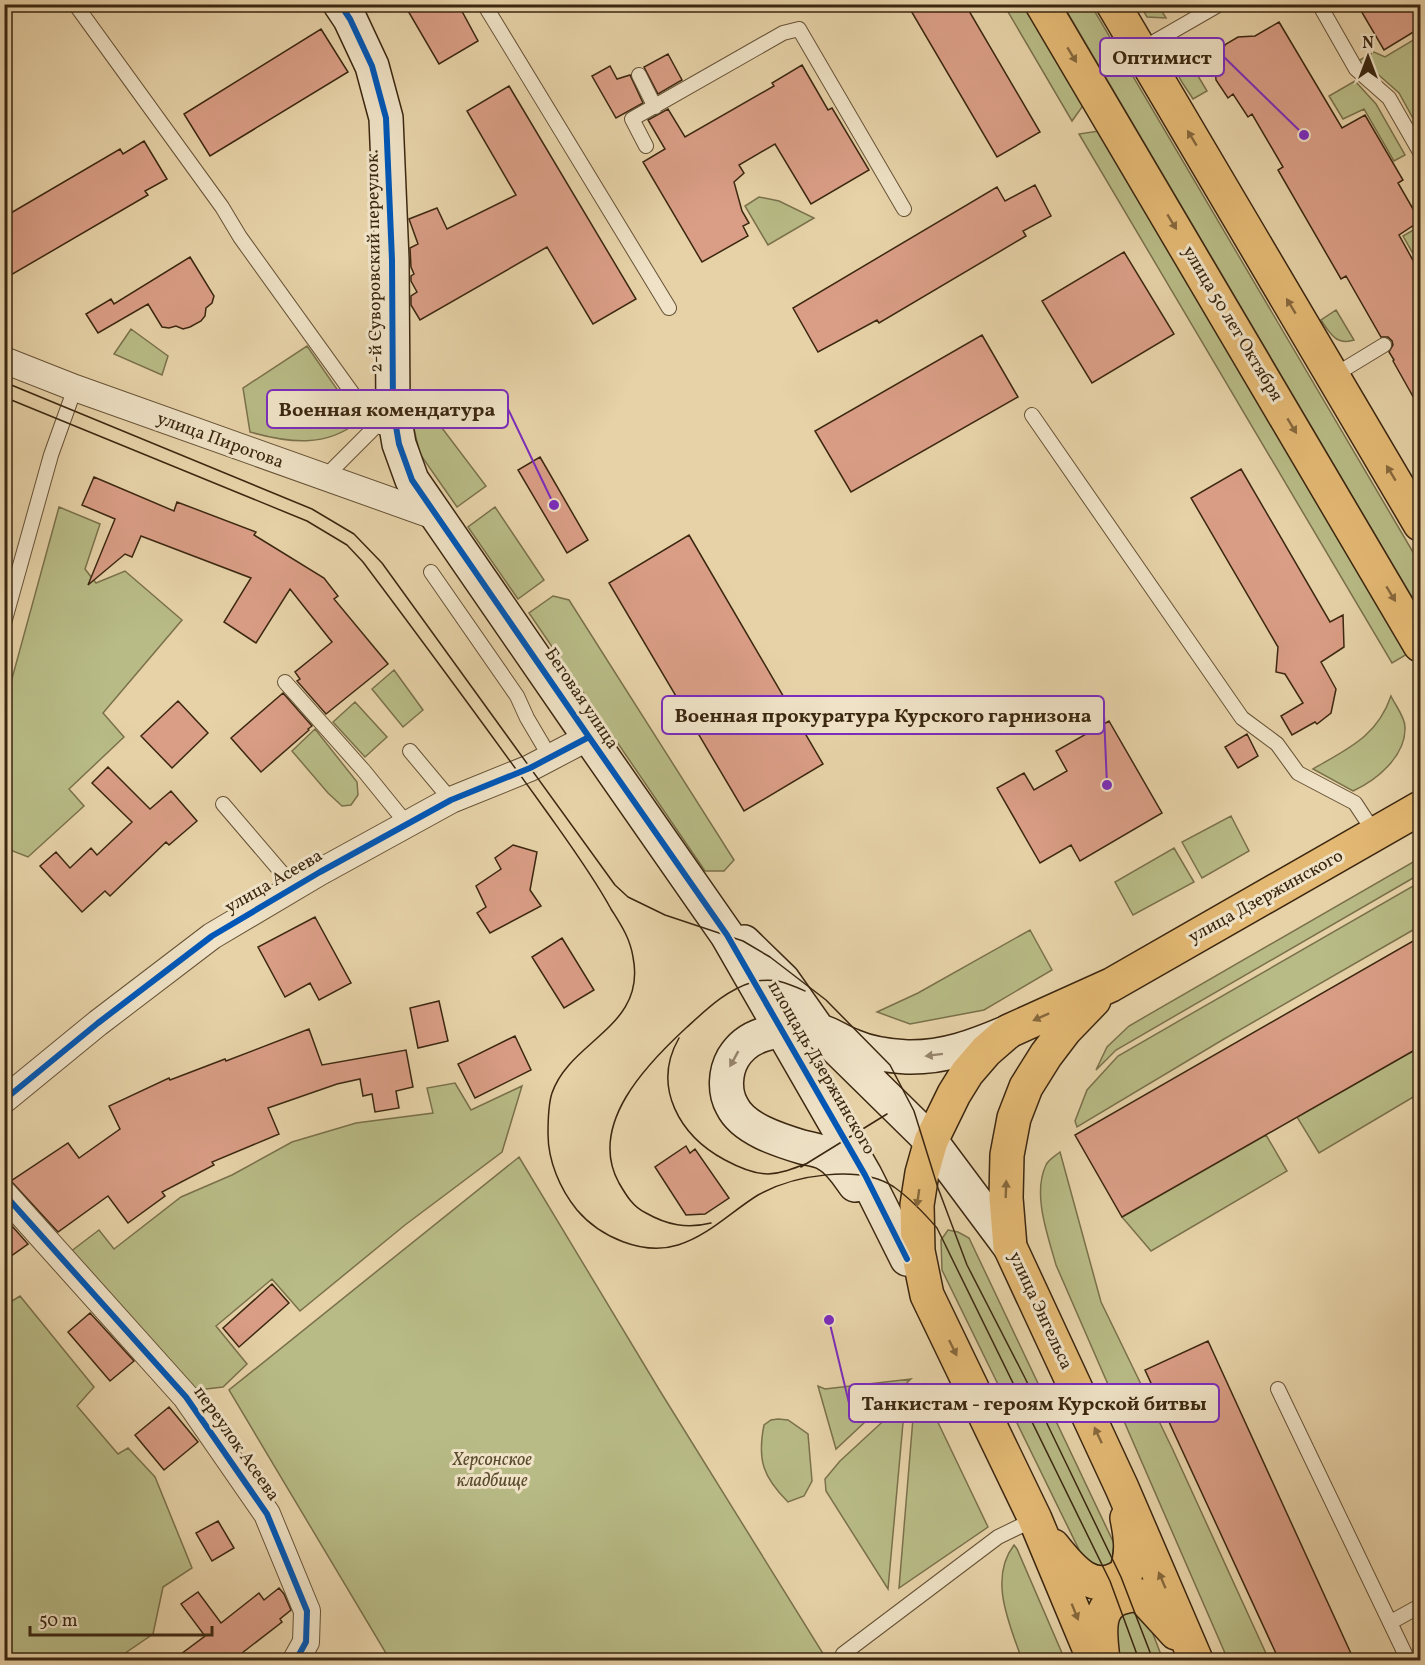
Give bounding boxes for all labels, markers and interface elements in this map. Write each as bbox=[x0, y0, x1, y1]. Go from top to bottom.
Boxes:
north arrow bbox=[1338, 27, 1398, 87]
text: N bbox=[1362, 33, 1374, 55]
callout: Оптимист bbox=[1100, 38, 1224, 76]
text: Оптимист bbox=[1112, 45, 1212, 73]
one-way arrow bbox=[1067, 47, 1077, 64]
one-way arrow bbox=[1187, 129, 1197, 146]
street label: 2-й Суворовский переулок. bbox=[361, 149, 389, 373]
one-way arrow bbox=[1166, 214, 1177, 230]
street label: улица 50 лет Октября bbox=[1176, 241, 1288, 407]
one-way arrow bbox=[1286, 298, 1297, 314]
callout: Военная комендатура bbox=[267, 390, 508, 428]
text: Военная комендатура bbox=[279, 397, 495, 425]
street label: улица Пирогова bbox=[153, 406, 287, 476]
one-way arrow bbox=[1287, 418, 1297, 435]
one-way arrow bbox=[1385, 465, 1396, 481]
one-way arrow bbox=[1386, 586, 1396, 603]
street label: Беговая улица bbox=[538, 643, 624, 755]
callout: Военная прокуратура Курского гарнизона bbox=[662, 696, 1104, 734]
text: Военная прокуратура Курского гарнизона bbox=[674, 703, 1092, 731]
street label: улица Асеева bbox=[220, 844, 328, 920]
street label: улица Дзержинского bbox=[1184, 844, 1348, 950]
street label: площадь Дзержинского bbox=[761, 976, 881, 1160]
one-way arrow bbox=[1033, 1012, 1050, 1021]
one-way arrow bbox=[925, 1050, 944, 1060]
one-way arrow bbox=[729, 1051, 739, 1068]
one-way arrow bbox=[1001, 1179, 1011, 1198]
one-way arrow bbox=[914, 1188, 923, 1207]
street label: улица Энгельса bbox=[1002, 1248, 1078, 1374]
one-way arrow bbox=[948, 1339, 957, 1356]
street label: переулок Асеева bbox=[187, 1382, 285, 1506]
callout: Танкистам - героям Курской битвы bbox=[849, 1384, 1219, 1422]
text: Танкистам - героям Курской битвы bbox=[861, 1391, 1207, 1419]
one-way arrow bbox=[1093, 1426, 1102, 1443]
park label: Херсонское кладбище bbox=[451, 1448, 532, 1494]
one-way arrow bbox=[1158, 1571, 1167, 1588]
scale bar bbox=[30, 1599, 212, 1637]
one-way arrow bbox=[1071, 1603, 1080, 1621]
text: 50 m bbox=[39, 1609, 78, 1634]

